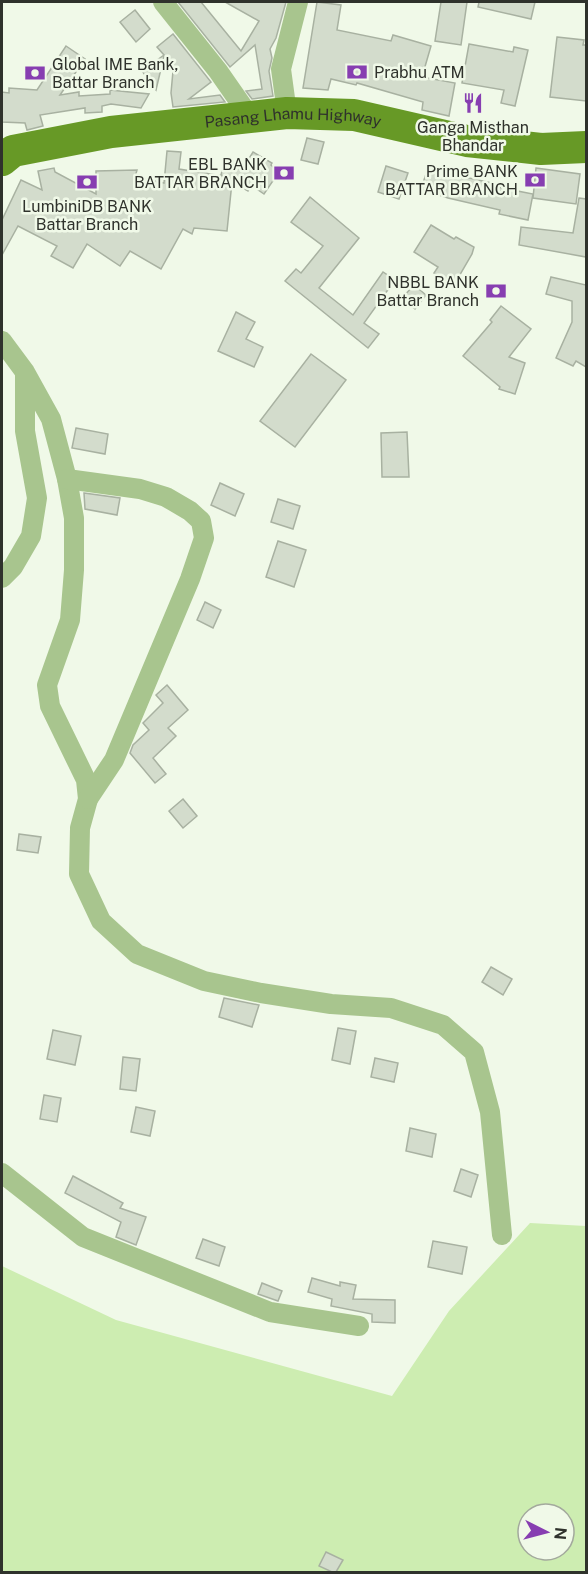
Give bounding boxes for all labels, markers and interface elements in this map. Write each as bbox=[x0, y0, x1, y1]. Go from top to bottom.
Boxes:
place label: Global IME Bank, Battar Branch bbox=[52, 55, 178, 92]
bank icon: Prabhu ATM bbox=[345, 60, 369, 84]
bank icon: Global IME Bank, Battar Branch bbox=[23, 61, 47, 85]
place label: Prabhu ATM bbox=[374, 63, 465, 82]
restaurant icon: Ganga Misthan Bhandar bbox=[461, 91, 485, 115]
street label: Pasang Lhamu Highway bbox=[203, 103, 384, 131]
place label: Ganga Misthan Bhandar bbox=[417, 118, 529, 155]
place label: EBL BANK BATTAR BRANCH bbox=[134, 155, 267, 192]
bank icon: EBL BANK BATTAR BRANCH bbox=[272, 161, 296, 185]
place label: Prime BANK BATTAR BRANCH bbox=[385, 162, 518, 199]
bank icon: Prime BANK BATTAR BRANCH bbox=[523, 168, 547, 192]
bank icon: LumbiniDB BANK Battar Branch bbox=[75, 170, 99, 194]
place label: LumbiniDB BANK Battar Branch bbox=[22, 197, 152, 234]
place label: NBBL BANK Battar Branch bbox=[377, 273, 479, 310]
bank icon: NBBL BANK Battar Branch bbox=[484, 279, 508, 303]
north arrow bbox=[516, 1502, 576, 1562]
text: N bbox=[550, 1526, 571, 1541]

